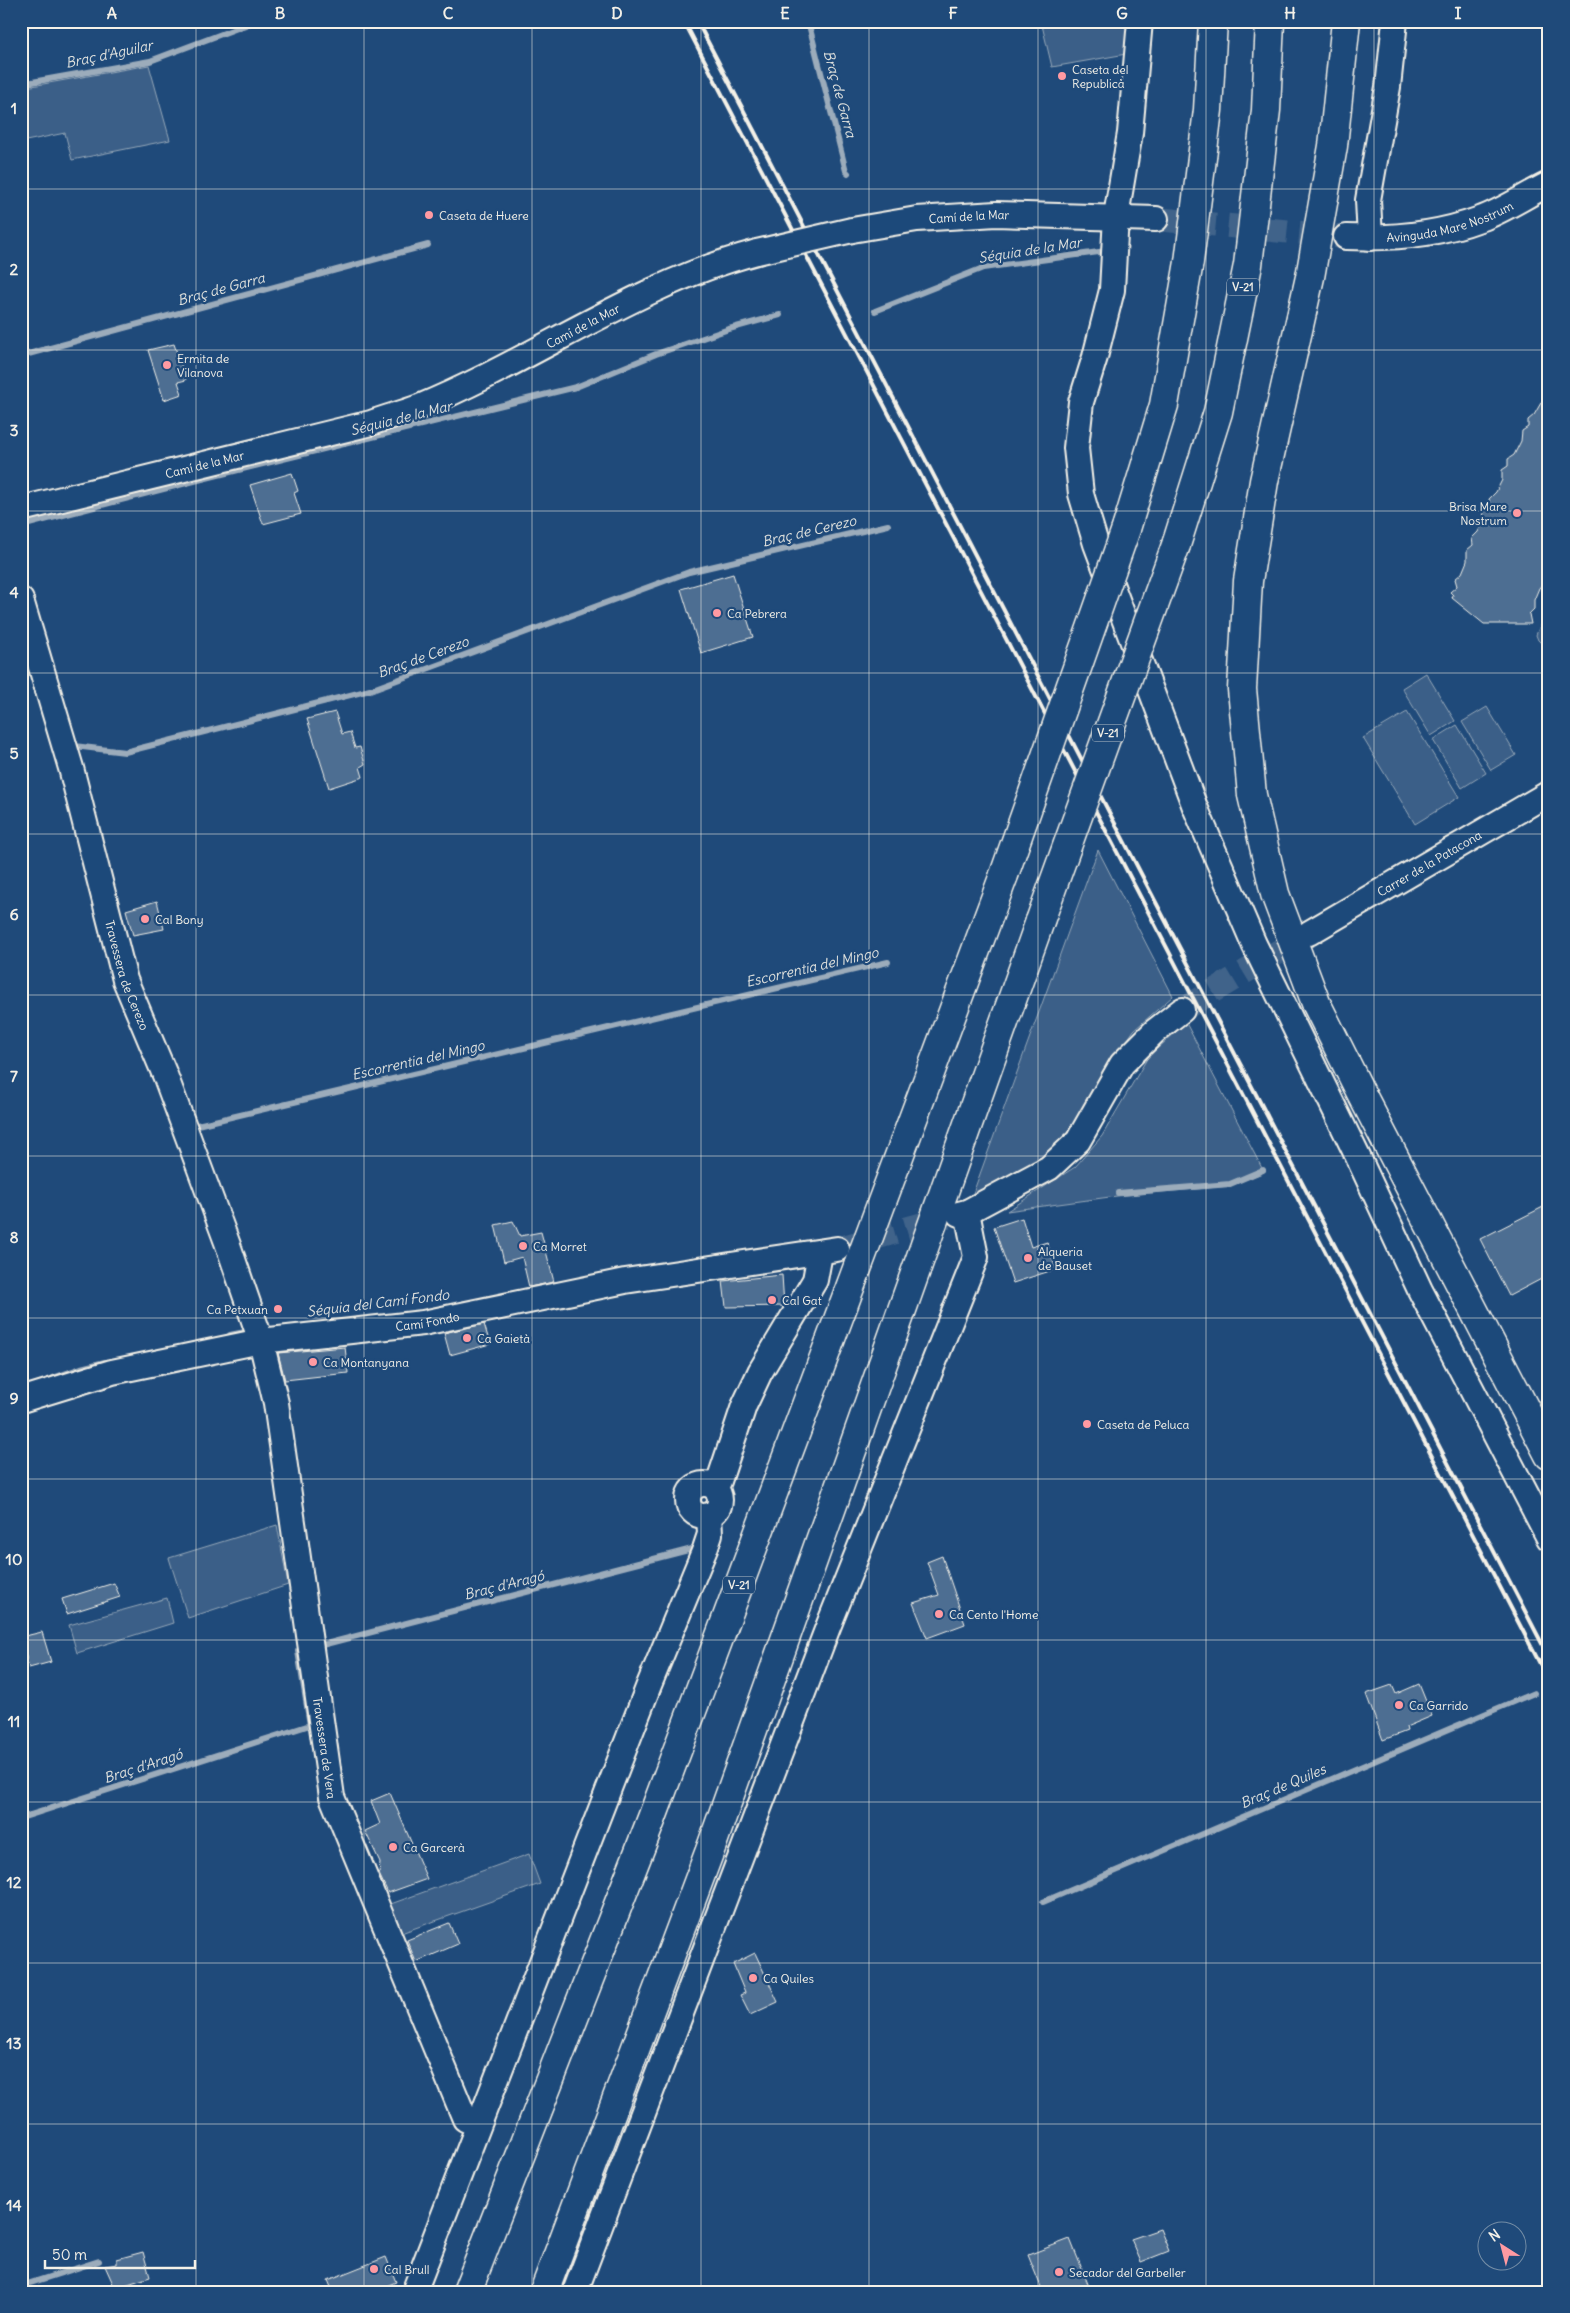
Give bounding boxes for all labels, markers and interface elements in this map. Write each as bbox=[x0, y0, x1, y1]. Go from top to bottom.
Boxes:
text: A bbox=[107, 3, 117, 23]
text: B bbox=[275, 3, 286, 23]
text: C bbox=[443, 3, 454, 23]
text: D bbox=[611, 3, 623, 23]
text: E bbox=[780, 3, 790, 23]
text: F bbox=[948, 3, 958, 23]
text: G bbox=[1116, 3, 1128, 23]
text: H bbox=[1284, 3, 1296, 23]
text: I bbox=[1455, 3, 1462, 23]
water label: Braç d'Aguilar bbox=[64, 36, 156, 72]
water label: Braç de Garra bbox=[820, 48, 861, 141]
place label: Caseta del Republicà bbox=[1072, 62, 1129, 91]
marker: Caseta del Republicà bbox=[1056, 70, 1068, 82]
text: 1 bbox=[11, 98, 17, 118]
street label: Avinguda Mare Nostrum bbox=[1386, 197, 1516, 245]
street label: Camí de la Mar bbox=[928, 206, 1010, 226]
place label: Caseta de Huere bbox=[439, 208, 529, 223]
marker: Caseta de Huere bbox=[423, 209, 435, 221]
water label: Séquia de la Mar bbox=[977, 233, 1085, 267]
text: 2 bbox=[10, 259, 19, 279]
water label: Braç de Garra bbox=[175, 268, 268, 309]
road number: V-21 bbox=[1227, 278, 1259, 296]
street label: Camí de la Mar bbox=[543, 300, 622, 351]
place label: Ermita de Vilanova bbox=[177, 351, 229, 380]
marker: Ermita de Vilanova bbox=[161, 359, 173, 371]
water label: Séquia de la Mar bbox=[348, 396, 456, 439]
text: 3 bbox=[9, 420, 19, 440]
street label: Camí de la Mar bbox=[163, 447, 246, 481]
place label: Brisa Mare Nostrum bbox=[1449, 499, 1507, 528]
marker: Brisa Mare Nostrum bbox=[1511, 507, 1523, 519]
water label: Braç de Cerezo bbox=[760, 511, 859, 551]
text: 4 bbox=[9, 582, 19, 602]
place label: Ca Pebrera bbox=[727, 606, 787, 621]
marker: Ca Pebrera bbox=[711, 607, 723, 619]
water label: Braç de Cerezo bbox=[375, 632, 472, 682]
road number: V-21 bbox=[1092, 724, 1124, 741]
text: 5 bbox=[9, 743, 19, 763]
street label: Carrer de la Patacona bbox=[1374, 827, 1484, 899]
text: 6 bbox=[9, 904, 19, 924]
place label: Cal Bony bbox=[155, 912, 204, 927]
marker: Cal Bony bbox=[139, 913, 151, 925]
street label: Travessera de Cerezo bbox=[103, 918, 153, 1032]
water label: Escorrentia del Mingo bbox=[744, 943, 881, 991]
water label: Escorrentia del Mingo bbox=[350, 1036, 487, 1084]
text: 7 bbox=[10, 1066, 18, 1086]
text: 8 bbox=[9, 1227, 19, 1247]
place label: Ca Morret bbox=[533, 1239, 587, 1254]
marker: Ca Morret bbox=[517, 1240, 529, 1252]
place label: Alqueria de Bauset bbox=[1038, 1244, 1092, 1273]
marker: Alqueria de Bauset bbox=[1022, 1252, 1034, 1264]
water label: Séquia del Camí Fondo bbox=[306, 1286, 450, 1320]
place label: Cal Gat bbox=[782, 1293, 822, 1308]
marker: Cal Gat bbox=[766, 1294, 778, 1306]
place label: Ca Petxuan bbox=[207, 1302, 268, 1317]
marker: Ca Petxuan bbox=[272, 1303, 284, 1315]
street label: Camí Fondo bbox=[395, 1308, 461, 1332]
place label: Ca Gaietà bbox=[477, 1331, 530, 1346]
marker: Ca Gaietà bbox=[461, 1332, 473, 1344]
place label: Ca Montanyana bbox=[323, 1355, 409, 1370]
marker: Ca Montanyana bbox=[307, 1356, 319, 1368]
text: 9 bbox=[9, 1388, 19, 1408]
place label: Caseta de Peluca bbox=[1097, 1417, 1190, 1432]
marker: Caseta de Peluca bbox=[1081, 1418, 1093, 1430]
text: 10 bbox=[6, 1549, 22, 1569]
water label: Braç d'Aragó bbox=[462, 1566, 547, 1604]
road number: V-21 bbox=[723, 1576, 755, 1594]
place label: Ca Cento l'Home bbox=[949, 1607, 1038, 1622]
marker: Ca Cento l'Home bbox=[933, 1608, 945, 1620]
street label: Travessera de Vera bbox=[310, 1696, 340, 1800]
place label: Ca Garrido bbox=[1409, 1698, 1469, 1713]
marker: Ca Garrido bbox=[1393, 1699, 1405, 1711]
text: 11 bbox=[8, 1711, 20, 1731]
water label: Braç d'Aragó bbox=[101, 1744, 186, 1787]
water label: Braç de Quiles bbox=[1238, 1759, 1330, 1812]
place label: Ca Garcerà bbox=[403, 1840, 465, 1855]
marker: Ca Garcerà bbox=[387, 1841, 399, 1853]
text: 12 bbox=[6, 1872, 22, 1892]
place label: Ca Quiles bbox=[763, 1971, 814, 1986]
marker: Ca Quiles bbox=[747, 1972, 759, 1984]
text: 13 bbox=[6, 2033, 22, 2053]
text: 14 bbox=[6, 2195, 22, 2215]
north arrow bbox=[1478, 2220, 1528, 2270]
text: N bbox=[1485, 2225, 1504, 2246]
scale bar bbox=[45, 2238, 195, 2270]
text: 50 m bbox=[52, 2245, 87, 2264]
place label: Cal Brull bbox=[384, 2262, 429, 2277]
marker: Cal Brull bbox=[368, 2263, 380, 2275]
place label: Secador del Garbeller bbox=[1069, 2265, 1186, 2280]
marker: Secador del Garbeller bbox=[1053, 2266, 1065, 2278]

